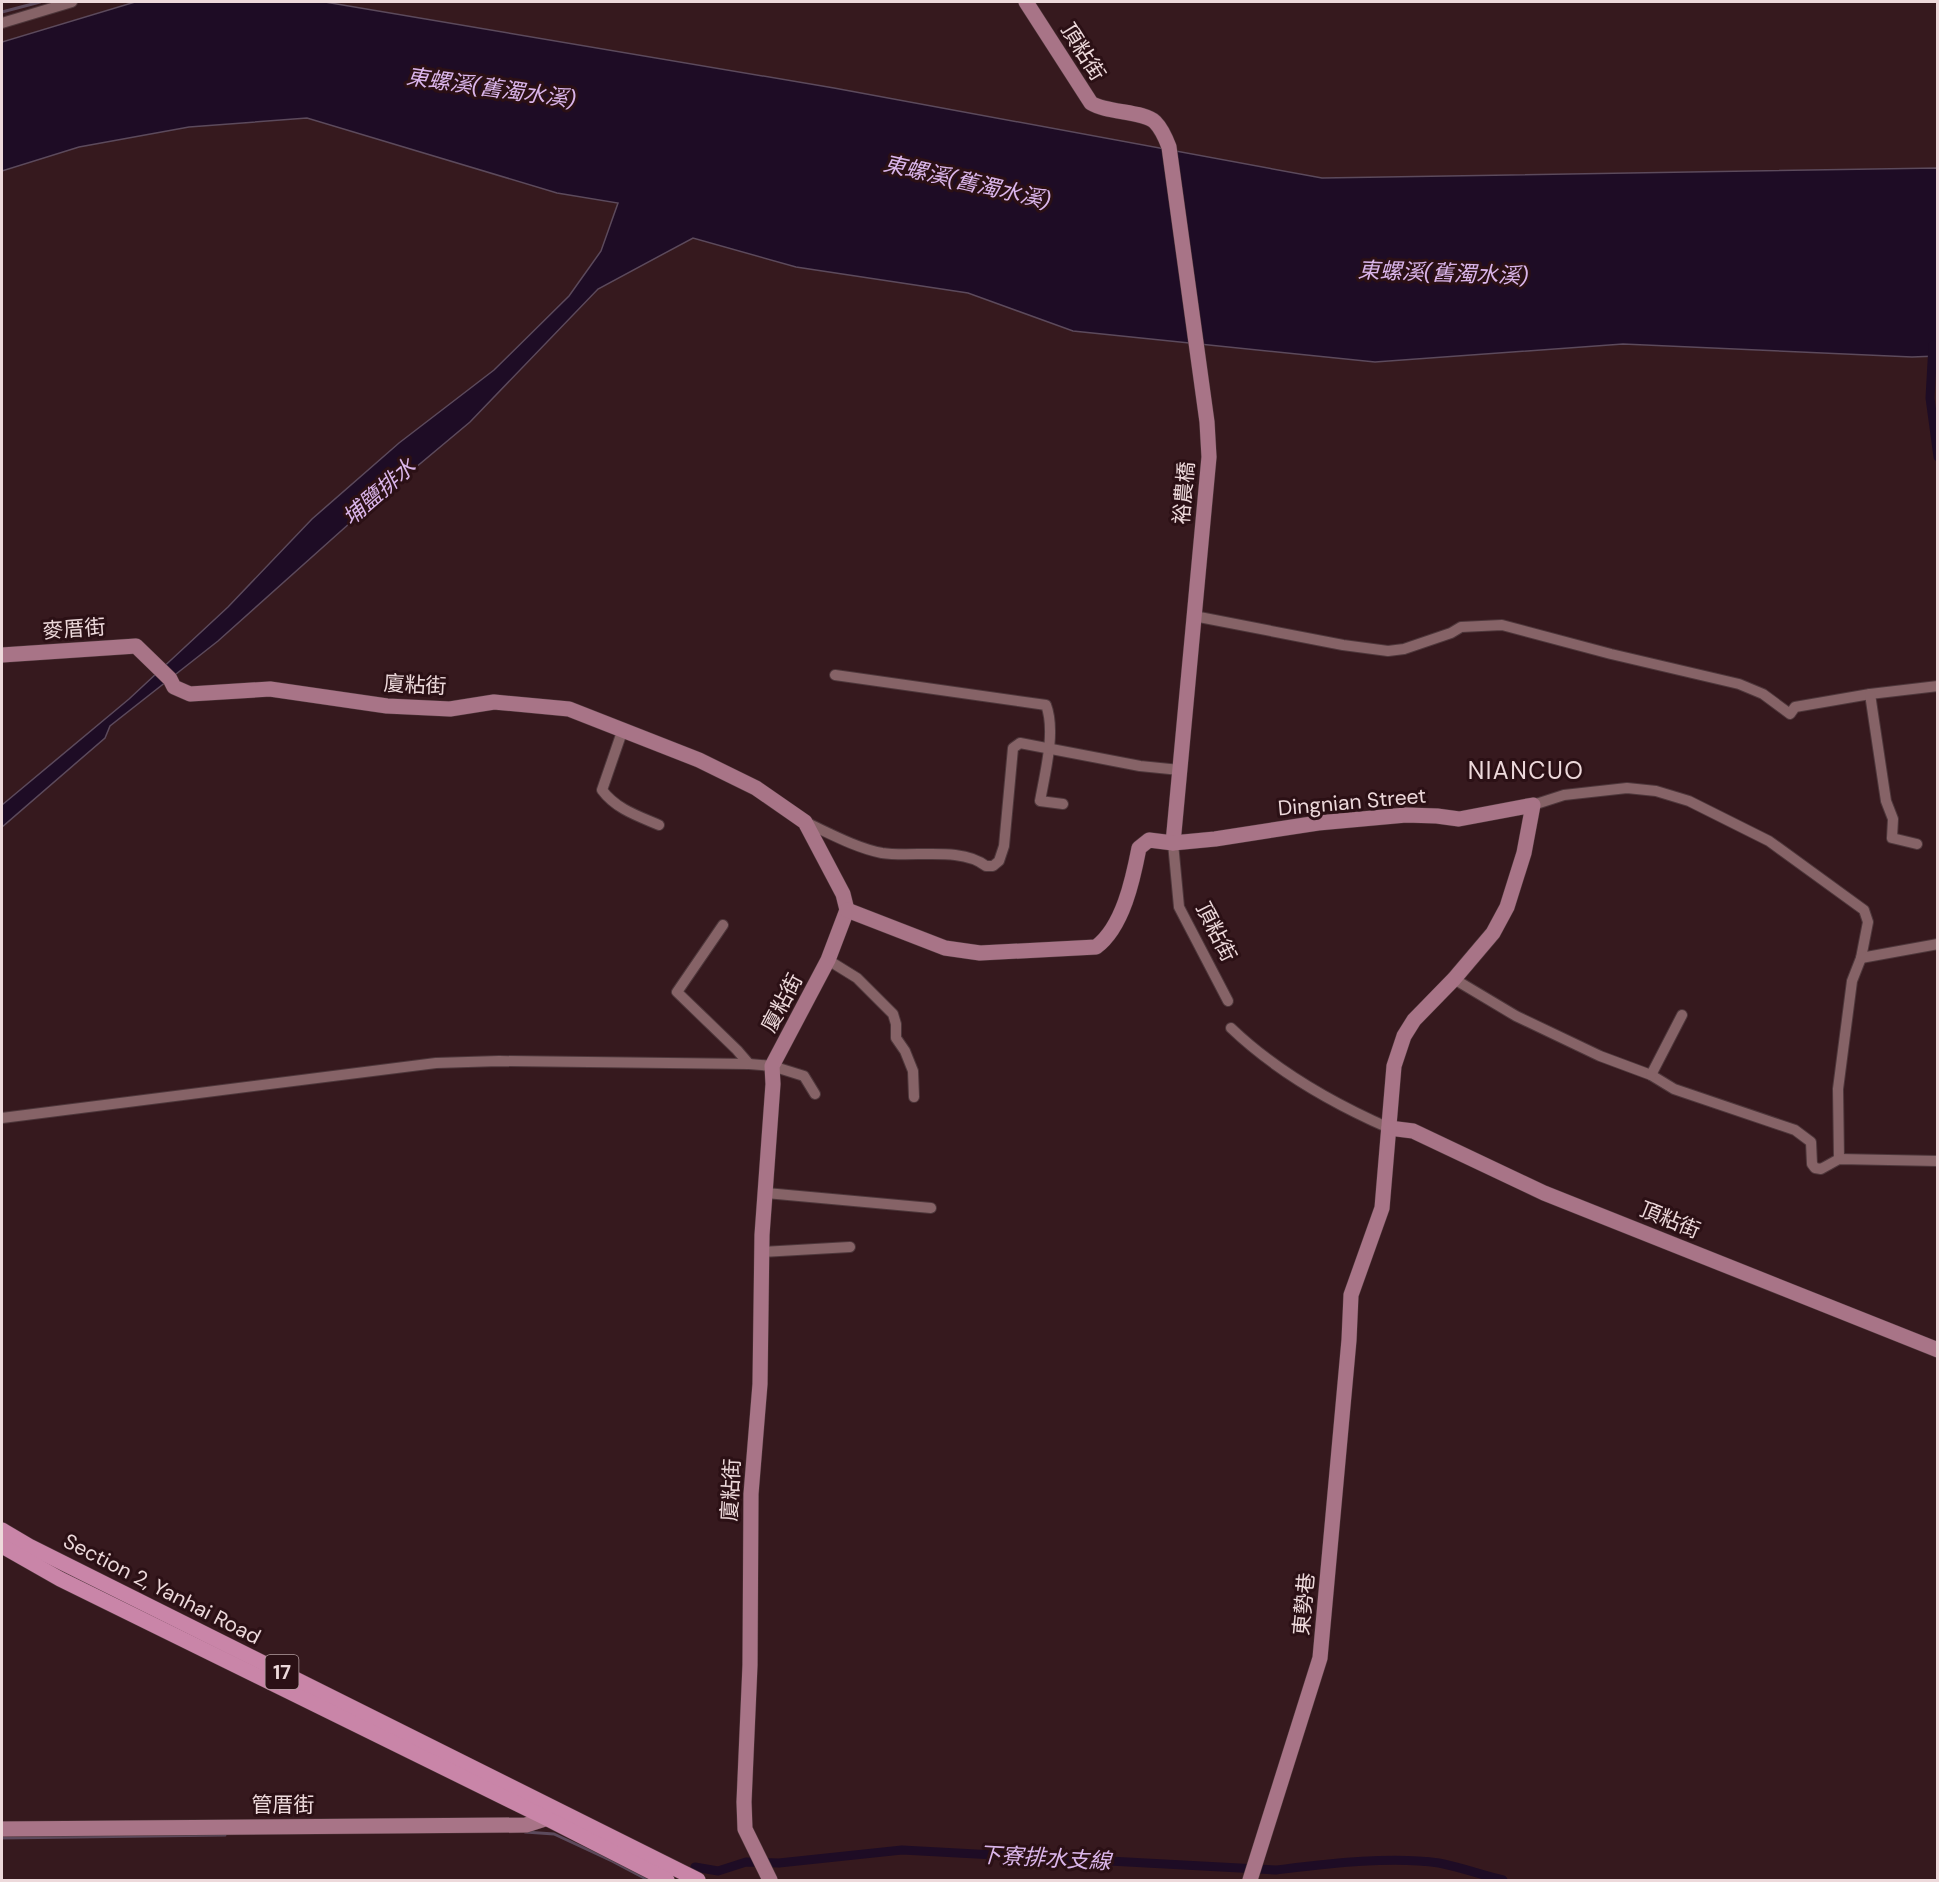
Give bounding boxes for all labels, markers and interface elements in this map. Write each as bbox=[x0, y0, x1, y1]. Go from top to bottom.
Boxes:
street label: 頂粘街 bbox=[1054, 18, 1112, 86]
water label: 東螺溪(舊濁水溪) bbox=[405, 62, 577, 114]
water label: 東螺溪(舊濁水溪) bbox=[881, 149, 1053, 215]
water label: 東螺溪(舊濁水溪) bbox=[1357, 256, 1529, 290]
water label: 埔鹽排水 bbox=[336, 452, 422, 532]
street label: 裕農橋 bbox=[1167, 460, 1201, 526]
street label: 麥厝街 bbox=[42, 613, 106, 645]
street label: 廈粘街 bbox=[383, 669, 447, 701]
district label: NIANCUO bbox=[1468, 755, 1584, 786]
street label: Dingnian Street bbox=[1277, 782, 1427, 822]
street label: 頂粘街 bbox=[1189, 898, 1243, 966]
street label: 廈粘街 bbox=[755, 969, 809, 1037]
street label: 頂粘街 bbox=[1636, 1195, 1704, 1245]
street label: 廈粘街 bbox=[715, 1458, 747, 1522]
street label: Section 2, Yanhai Road bbox=[59, 1527, 265, 1651]
street label: 東勢巷 bbox=[1287, 1571, 1321, 1637]
road number: 17 bbox=[266, 1655, 298, 1689]
street label: 管厝街 bbox=[252, 1791, 315, 1819]
water label: 下寮排水支線 bbox=[978, 1840, 1115, 1876]

